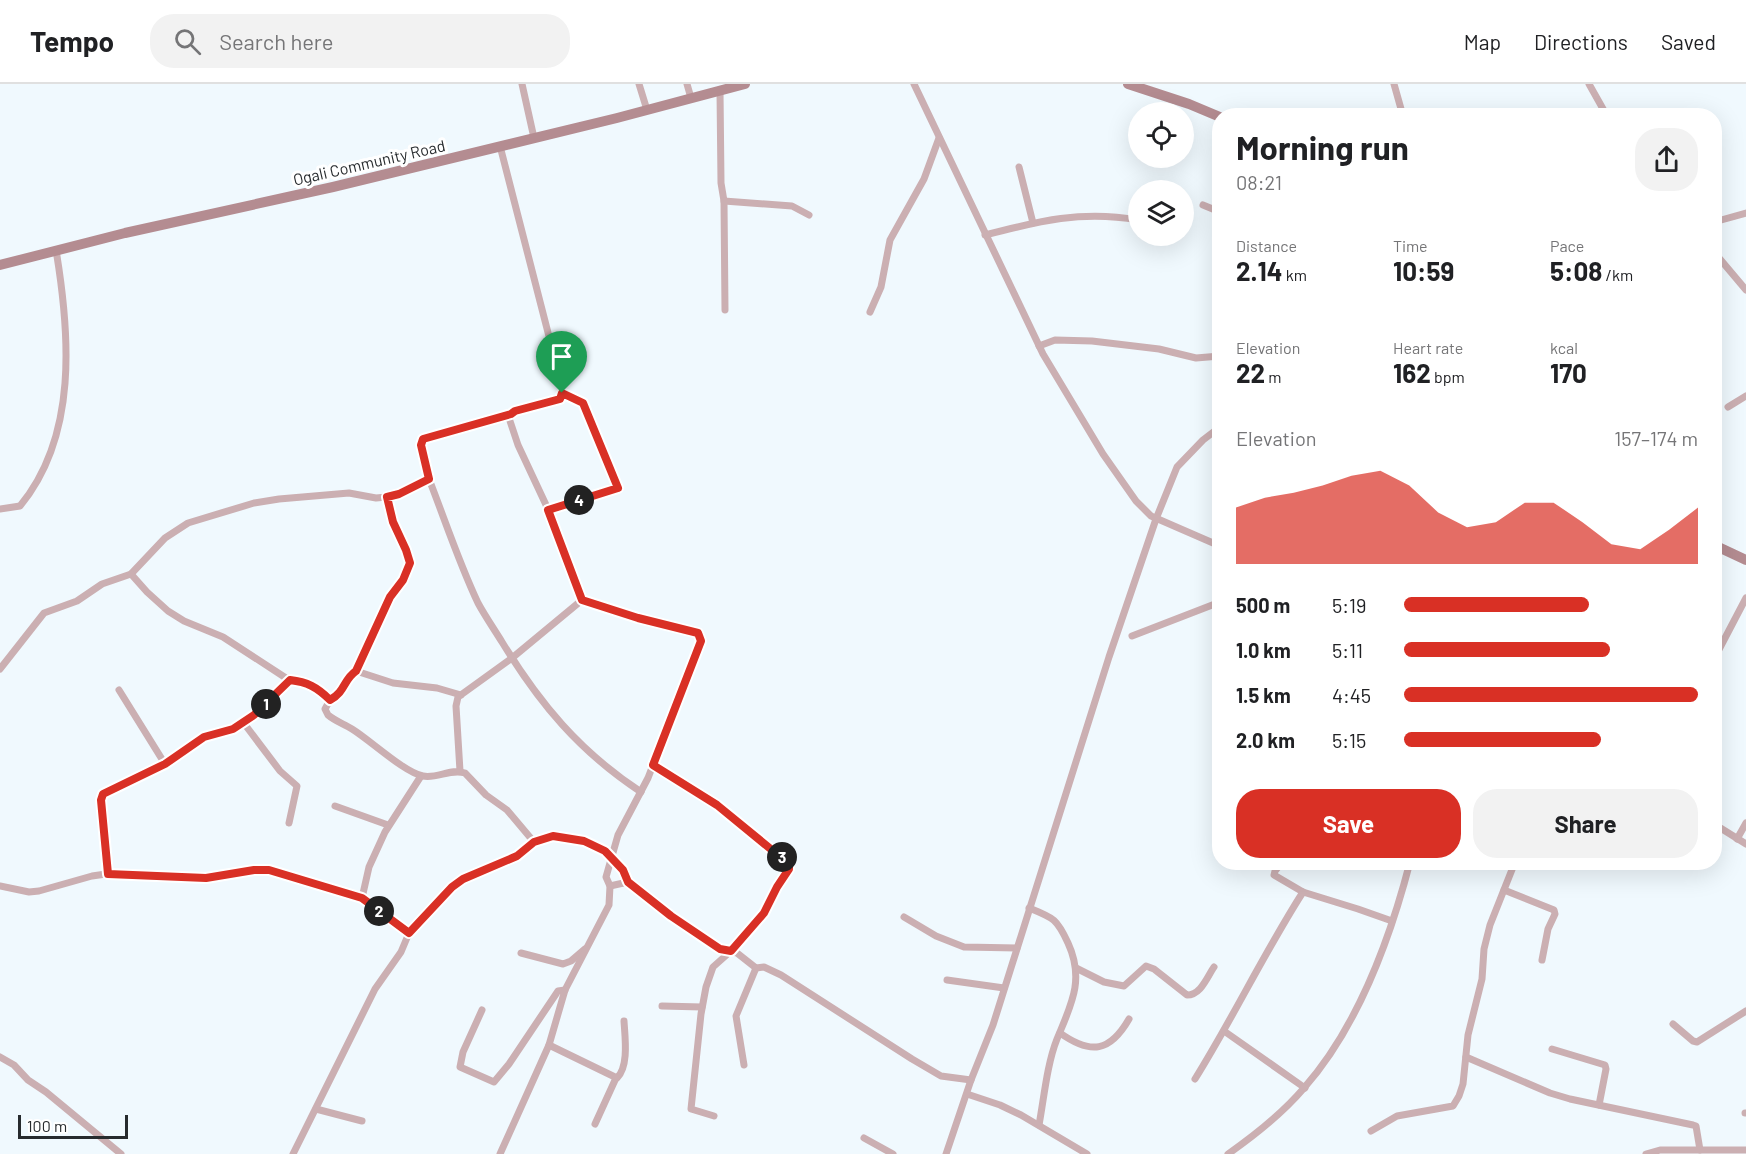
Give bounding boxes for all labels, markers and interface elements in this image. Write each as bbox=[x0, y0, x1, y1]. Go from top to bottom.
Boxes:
search box bbox=[150, 14, 570, 68]
text: Tempo bbox=[30, 24, 114, 58]
icon: search bbox=[171, 25, 204, 58]
text: Search here bbox=[219, 28, 333, 54]
text: Map bbox=[1464, 29, 1501, 54]
text: Directions bbox=[1534, 29, 1628, 54]
text: Saved bbox=[1661, 29, 1716, 54]
map controls bbox=[1128, 102, 1194, 246]
button: locate bbox=[1128, 102, 1194, 168]
text: Morning run bbox=[1236, 127, 1409, 167]
button: share bbox=[1635, 128, 1698, 191]
street label: Ogali Community Road bbox=[291, 135, 447, 189]
text: 08:21 bbox=[1236, 170, 1282, 194]
button: layers bbox=[1128, 180, 1194, 246]
text: Distance bbox=[1236, 236, 1297, 255]
text: Time bbox=[1393, 236, 1428, 255]
text: Pace bbox=[1550, 236, 1584, 255]
text: 2.14 bbox=[1236, 255, 1283, 286]
text: 10:59 bbox=[1393, 255, 1454, 286]
text: 5:08 bbox=[1550, 255, 1602, 286]
text: km bbox=[1283, 265, 1307, 284]
text: /km bbox=[1602, 265, 1633, 284]
pin bbox=[536, 331, 587, 393]
text: Elevation bbox=[1236, 338, 1300, 357]
text: Heart rate bbox=[1393, 338, 1463, 357]
text: kcal bbox=[1550, 338, 1578, 357]
icon: arrive bbox=[545, 340, 578, 373]
text: 22 bbox=[1236, 357, 1265, 388]
text: 162 bbox=[1393, 357, 1431, 388]
text: 170 bbox=[1550, 357, 1587, 388]
text: m bbox=[1265, 367, 1282, 386]
text: bpm bbox=[1431, 367, 1465, 386]
text: Elevation bbox=[1236, 426, 1317, 450]
text: 157–174 m bbox=[1614, 426, 1698, 450]
pin: 4 bbox=[564, 485, 594, 515]
text: 4 bbox=[574, 490, 584, 509]
text: 500 m bbox=[1236, 593, 1290, 617]
text: 5:19 bbox=[1332, 593, 1366, 617]
text: 1.0 km bbox=[1236, 638, 1291, 662]
text: 5:11 bbox=[1332, 638, 1363, 662]
text: 1.5 km bbox=[1236, 683, 1291, 707]
text: 4:45 bbox=[1332, 683, 1371, 707]
pin: 1 bbox=[251, 689, 281, 719]
text: 1 bbox=[263, 694, 269, 713]
text: 2.0 km bbox=[1236, 728, 1295, 752]
text: 5:15 bbox=[1332, 728, 1366, 752]
button: Save bbox=[1236, 789, 1461, 858]
button: Share bbox=[1473, 789, 1698, 858]
pin: 3 bbox=[767, 842, 797, 872]
text: 3 bbox=[778, 847, 786, 866]
pin: 2 bbox=[364, 896, 394, 926]
text: 2 bbox=[375, 901, 383, 920]
scale bar bbox=[18, 1112, 128, 1140]
text: 100 m bbox=[27, 1116, 67, 1135]

